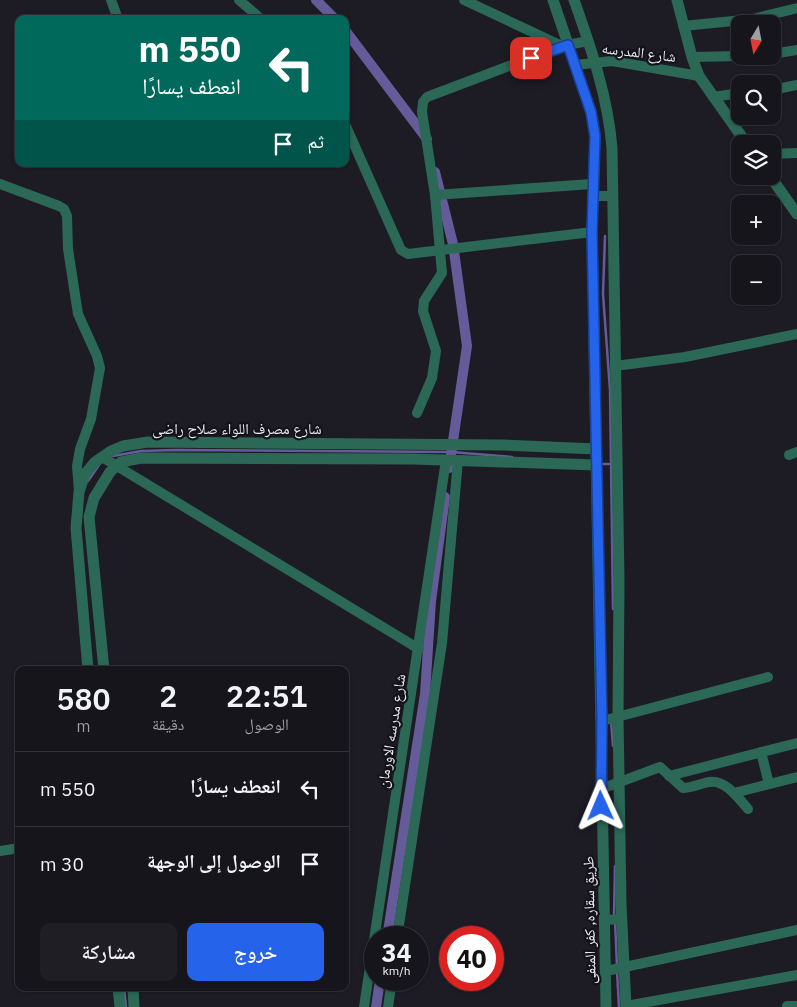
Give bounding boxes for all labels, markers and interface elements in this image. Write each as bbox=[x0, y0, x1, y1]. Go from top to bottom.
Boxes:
north arrow bbox=[731, 15, 781, 65]
map controls bbox=[731, 15, 781, 305]
text: 550 m bbox=[138, 26, 241, 72]
icon: left bbox=[259, 35, 324, 100]
pin bbox=[510, 37, 552, 79]
street label: شارع المدرسه bbox=[601, 38, 677, 67]
icon: arrive bbox=[517, 44, 545, 72]
text: انعطف يسارًا bbox=[142, 71, 241, 100]
button: search bbox=[731, 75, 781, 125]
text: ثم bbox=[307, 129, 324, 153]
icon: arrive bbox=[269, 130, 297, 158]
button: layers bbox=[731, 135, 781, 185]
button: + bbox=[731, 195, 781, 245]
button: − bbox=[731, 255, 781, 305]
street label: شارع مصرف اللواء صلاح راضى bbox=[152, 419, 322, 439]
street label: شارع مدرسه الاورمان bbox=[373, 672, 410, 790]
text: 2 bbox=[159, 676, 177, 715]
text: 22:51 bbox=[226, 676, 308, 715]
text: 580 bbox=[56, 679, 110, 718]
text: دقيقة bbox=[152, 714, 184, 734]
text: الوصول bbox=[245, 714, 289, 734]
text: m bbox=[77, 716, 90, 736]
text: انعطف يسارًا bbox=[190, 774, 281, 798]
icon: left bbox=[296, 775, 324, 803]
text: 550 m bbox=[40, 777, 95, 801]
position arrow bbox=[574, 779, 626, 831]
text: الوصول إلى الوجهة bbox=[147, 849, 281, 873]
icon: arrive bbox=[296, 850, 324, 878]
text: 30 m bbox=[40, 852, 84, 876]
street label: طريق سقاره, كفر المنفى bbox=[578, 856, 601, 984]
button: مشاركة bbox=[40, 923, 177, 981]
button: خروج bbox=[187, 923, 324, 981]
speed limit sign: 40 bbox=[439, 926, 504, 991]
text: 34 bbox=[381, 936, 412, 969]
text: km/h bbox=[382, 963, 411, 978]

